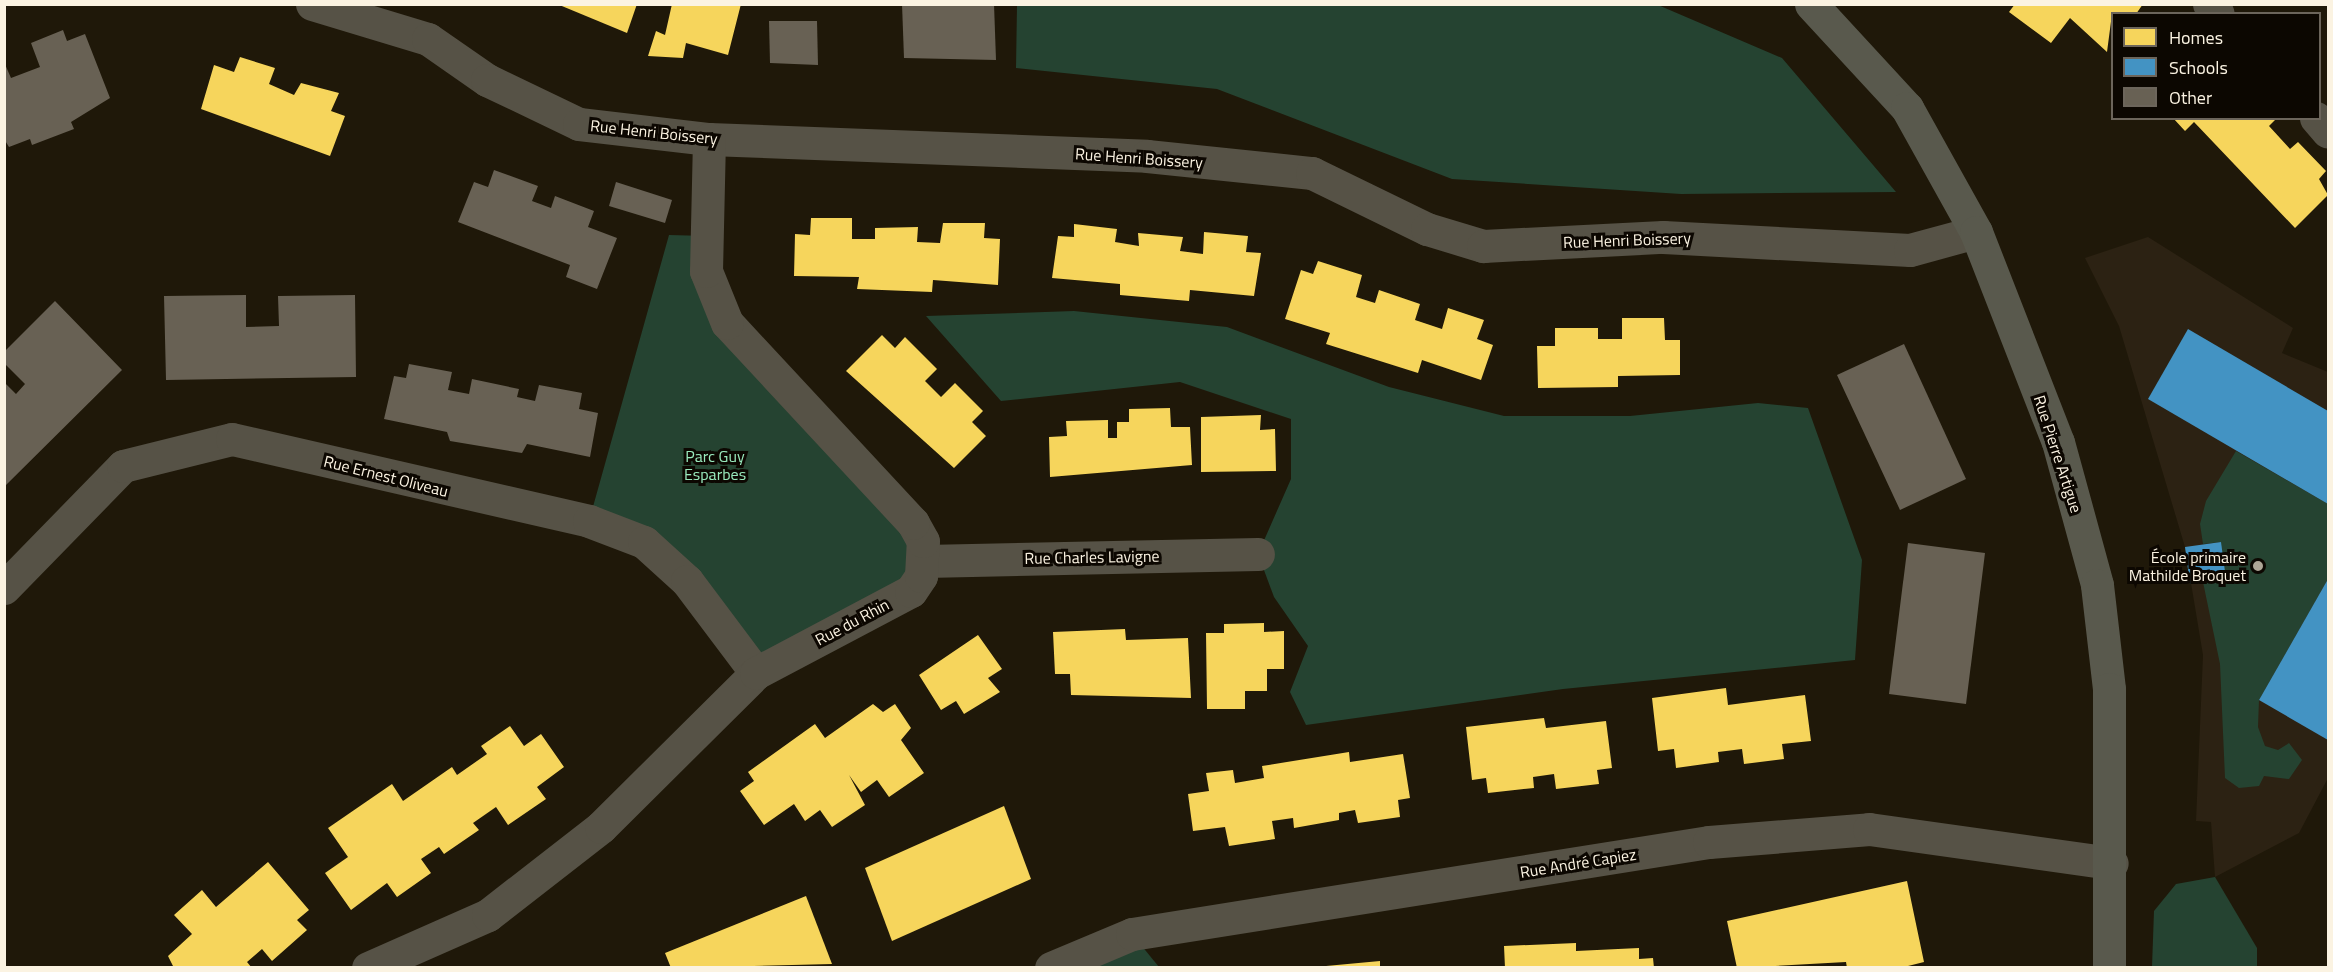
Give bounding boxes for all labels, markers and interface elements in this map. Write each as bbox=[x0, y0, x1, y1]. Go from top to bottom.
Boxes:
legend bbox=[2111, 12, 2321, 120]
text: Homes bbox=[2169, 24, 2223, 51]
text: Schools bbox=[2169, 54, 2228, 81]
text: Other bbox=[2169, 84, 2212, 111]
street label: Rue Henri Boissery bbox=[589, 116, 719, 148]
street label: Rue Henri Boissery bbox=[1075, 144, 1203, 172]
street label: Rue Henri Boissery bbox=[1563, 228, 1691, 252]
street label: Rue Pierre Artigue bbox=[2030, 393, 2086, 515]
park label: Parc Guy Esparbes bbox=[684, 446, 746, 484]
street label: Rue Ernest Oliveau bbox=[322, 451, 450, 501]
street label: Rue Charles Lavigne bbox=[1024, 546, 1160, 568]
place label: École primaire Mathilde Broquet bbox=[2129, 547, 2246, 585]
marker: École primaire Mathilde Broquet bbox=[2251, 559, 2265, 573]
street label: Rue du Rhin bbox=[812, 595, 892, 649]
street label: Rue André Capiez bbox=[1518, 844, 1638, 882]

